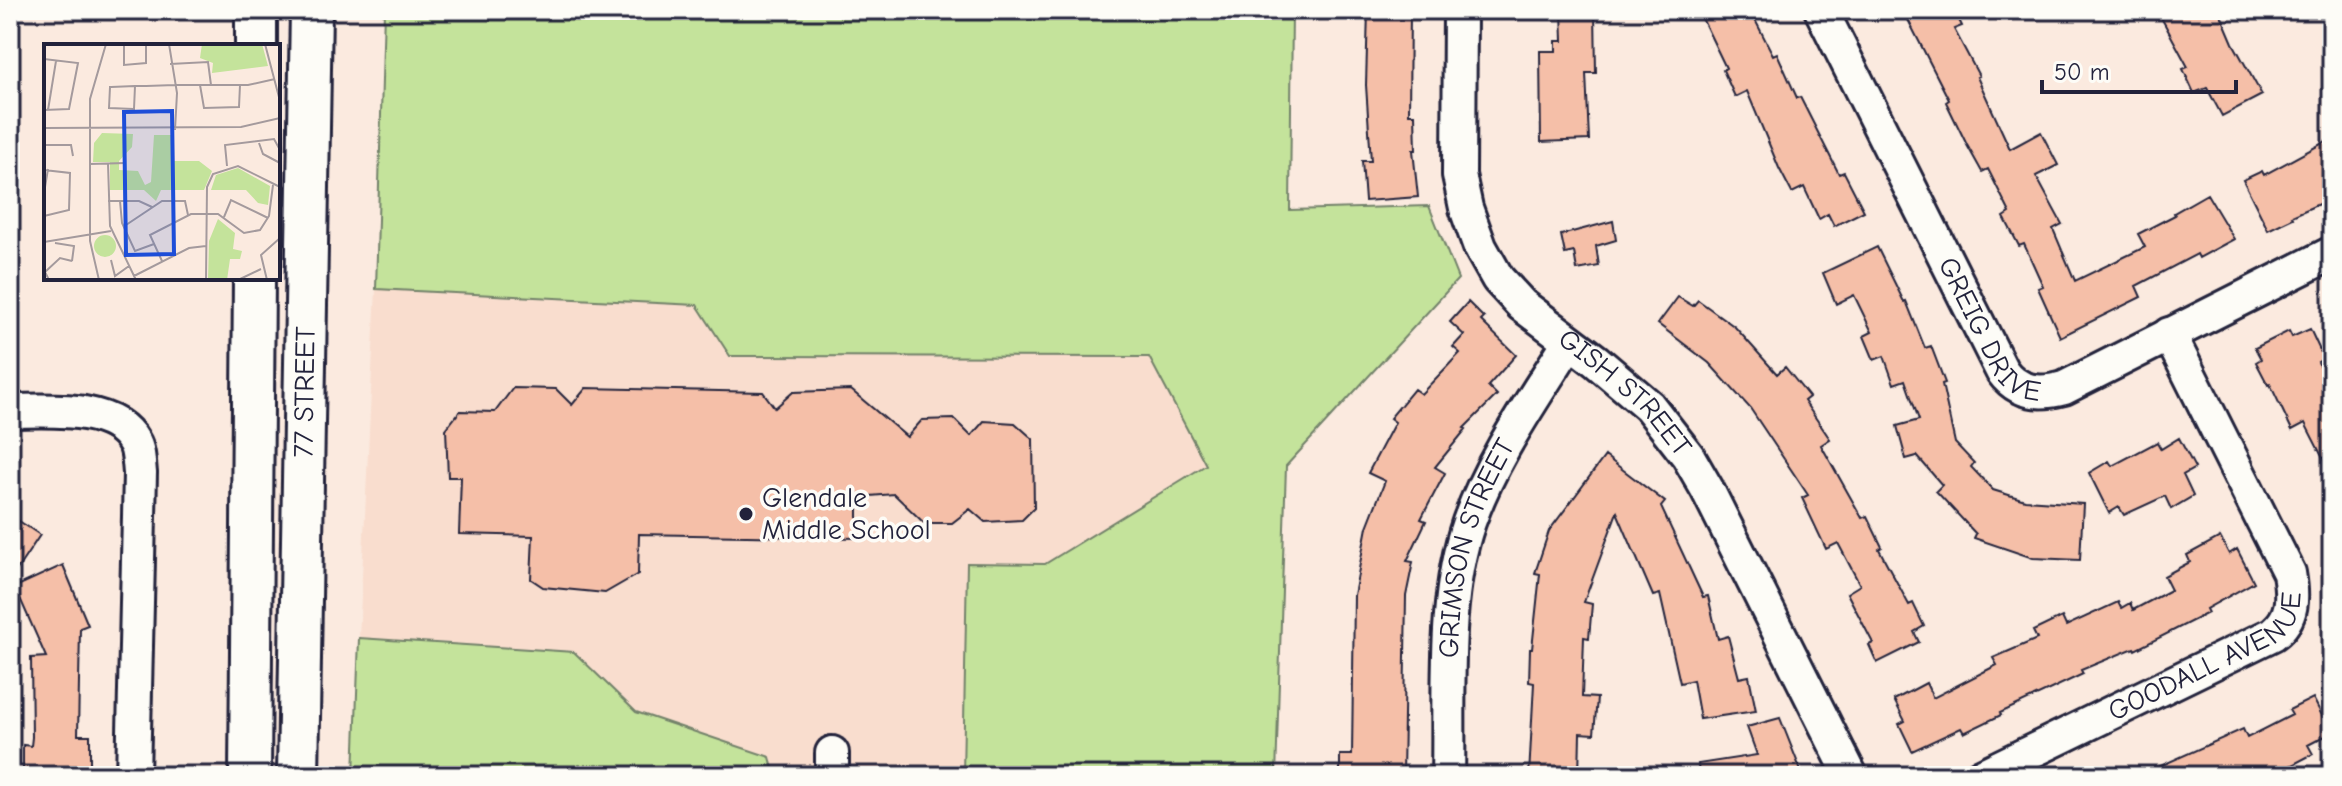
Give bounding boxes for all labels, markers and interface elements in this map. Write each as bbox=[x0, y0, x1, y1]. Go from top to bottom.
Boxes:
inset map bbox=[44, 44, 280, 280]
scale bar bbox=[2042, 44, 2236, 94]
text: 50 m bbox=[2054, 58, 2110, 86]
street label: GREIG DRIVE bbox=[1932, 252, 2043, 408]
street label: GISH STREET bbox=[1552, 322, 1698, 463]
street label: 77 STREET bbox=[287, 326, 322, 458]
street label: GRIMSON STREET bbox=[1433, 433, 1521, 658]
place label: Glendale Middle School bbox=[762, 482, 931, 546]
marker: Glendale Middle School bbox=[737, 505, 755, 523]
street label: GOODALL AVENUE bbox=[2103, 591, 2308, 728]

